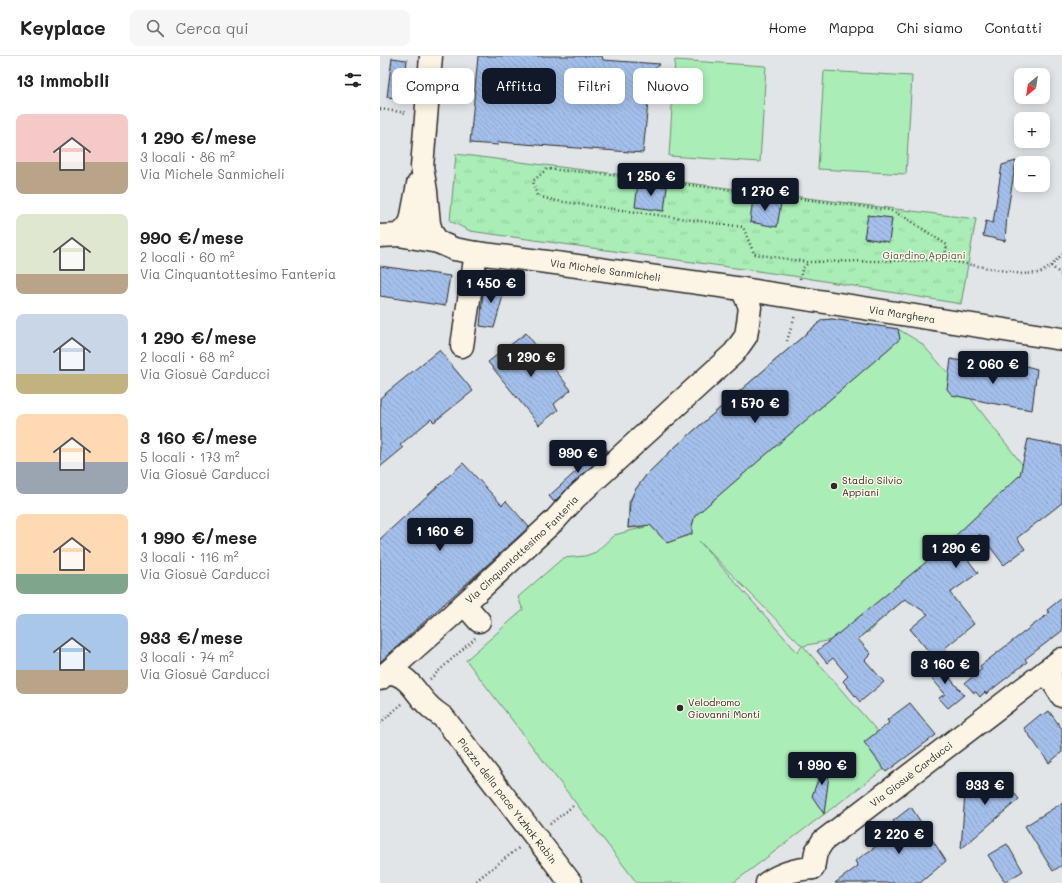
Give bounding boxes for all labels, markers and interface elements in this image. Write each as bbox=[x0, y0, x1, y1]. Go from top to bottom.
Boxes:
search box bbox=[130, 10, 410, 46]
text: Keyplace bbox=[20, 15, 106, 40]
icon: search bbox=[144, 17, 166, 39]
text: Cerca qui bbox=[176, 18, 248, 38]
text: Home bbox=[769, 18, 807, 37]
text: Mappa bbox=[829, 18, 875, 37]
text: Chi siamo bbox=[897, 18, 962, 37]
text: Contatti bbox=[984, 18, 1042, 37]
chip: Compra bbox=[392, 68, 474, 104]
chip: Affitta bbox=[482, 68, 556, 104]
chip: Filtri bbox=[564, 68, 625, 104]
chip: Nuovo bbox=[633, 68, 703, 104]
north arrow bbox=[1014, 68, 1050, 104]
map controls bbox=[1014, 68, 1050, 192]
text: 13 immobili bbox=[16, 69, 110, 91]
icon: filters bbox=[342, 69, 364, 91]
button: + bbox=[1014, 112, 1050, 148]
text: 1 290 €/mese bbox=[140, 126, 256, 148]
icon: home bbox=[48, 130, 96, 178]
text: 3 locali · 86 m² bbox=[140, 148, 235, 165]
button: − bbox=[1014, 156, 1050, 192]
pin: 1 250 € bbox=[614, 163, 688, 197]
text: Via Michele Sanmicheli bbox=[140, 165, 285, 182]
text: 1 250 € bbox=[627, 167, 675, 184]
pin: 1 270 € bbox=[728, 178, 802, 212]
text: 1 270 € bbox=[741, 182, 789, 199]
text: 990 €/mese bbox=[140, 226, 244, 248]
icon: home bbox=[48, 230, 96, 278]
text: 2 locali · 60 m² bbox=[140, 248, 235, 265]
park label: Giardino Appiani bbox=[883, 248, 965, 262]
street label: Via Michele Sanmicheli bbox=[549, 255, 662, 285]
text: Via Cinquantottesimo Fanteria bbox=[140, 265, 336, 282]
pin: 1 450 € bbox=[454, 270, 528, 304]
text: 1 450 € bbox=[466, 274, 516, 291]
street label: Via Marghera bbox=[868, 302, 936, 326]
text: 1 290 €/mese bbox=[140, 326, 256, 348]
icon: home bbox=[48, 330, 96, 378]
pin: 1 290 € bbox=[494, 344, 568, 378]
text: 2 locali · 68 m² bbox=[140, 348, 235, 365]
text: 1 290 € bbox=[506, 348, 556, 365]
pin: 2 060 € bbox=[956, 351, 1030, 385]
text: 2 060 € bbox=[967, 355, 1019, 372]
text: Via Giosuè Carducci bbox=[140, 365, 270, 382]
pin: 1 570 € bbox=[718, 390, 792, 424]
text: 1 570 € bbox=[731, 394, 779, 411]
text: 3 160 €/mese bbox=[140, 426, 257, 448]
icon: home bbox=[48, 430, 96, 478]
pin: 990 € bbox=[550, 440, 606, 474]
text: 990 € bbox=[558, 444, 598, 461]
text: 5 locali · 173 m² bbox=[140, 448, 240, 465]
text: Via Giosuè Carducci bbox=[140, 465, 270, 482]
place label: Stadio Silvio Appiani bbox=[842, 473, 902, 499]
marker: Stadio Silvio Appiani bbox=[829, 481, 839, 491]
street label: Via Cinquantottesimo Fanteria bbox=[462, 492, 581, 607]
pin: 1 160 € bbox=[403, 518, 477, 552]
text: 1 160 € bbox=[416, 522, 464, 539]
text: 1 990 €/mese bbox=[140, 526, 257, 548]
icon: home bbox=[48, 530, 96, 578]
pin: 1 290 € bbox=[919, 535, 993, 569]
text: 1 290 € bbox=[931, 539, 981, 556]
text: 3 locali · 116 m² bbox=[140, 548, 239, 565]
text: Via Giosuè Carducci bbox=[140, 565, 270, 582]
text: 933 €/mese bbox=[140, 626, 243, 648]
icon: home bbox=[48, 630, 96, 678]
text: 3 locali · 74 m² bbox=[140, 648, 234, 665]
pin: 3 160 € bbox=[908, 651, 982, 685]
text: 3 160 € bbox=[920, 655, 970, 672]
text: Via Giosuè Carducci bbox=[140, 665, 270, 682]
place label: Velodromo Giovanni Monti bbox=[688, 695, 760, 721]
marker: Velodromo Giovanni Monti bbox=[675, 703, 685, 713]
street label: Piazza della pace Ytzhak Rabin bbox=[455, 735, 560, 866]
street label: Via Giosuè Carducci bbox=[867, 738, 955, 810]
pin: 1 990 € bbox=[785, 752, 859, 786]
text: 1 990 € bbox=[797, 756, 847, 773]
pin: 933 € bbox=[957, 772, 1013, 806]
text: 933 € bbox=[966, 776, 1004, 793]
pin: 2 220 € bbox=[862, 821, 936, 855]
text: 2 220 € bbox=[874, 825, 924, 842]

